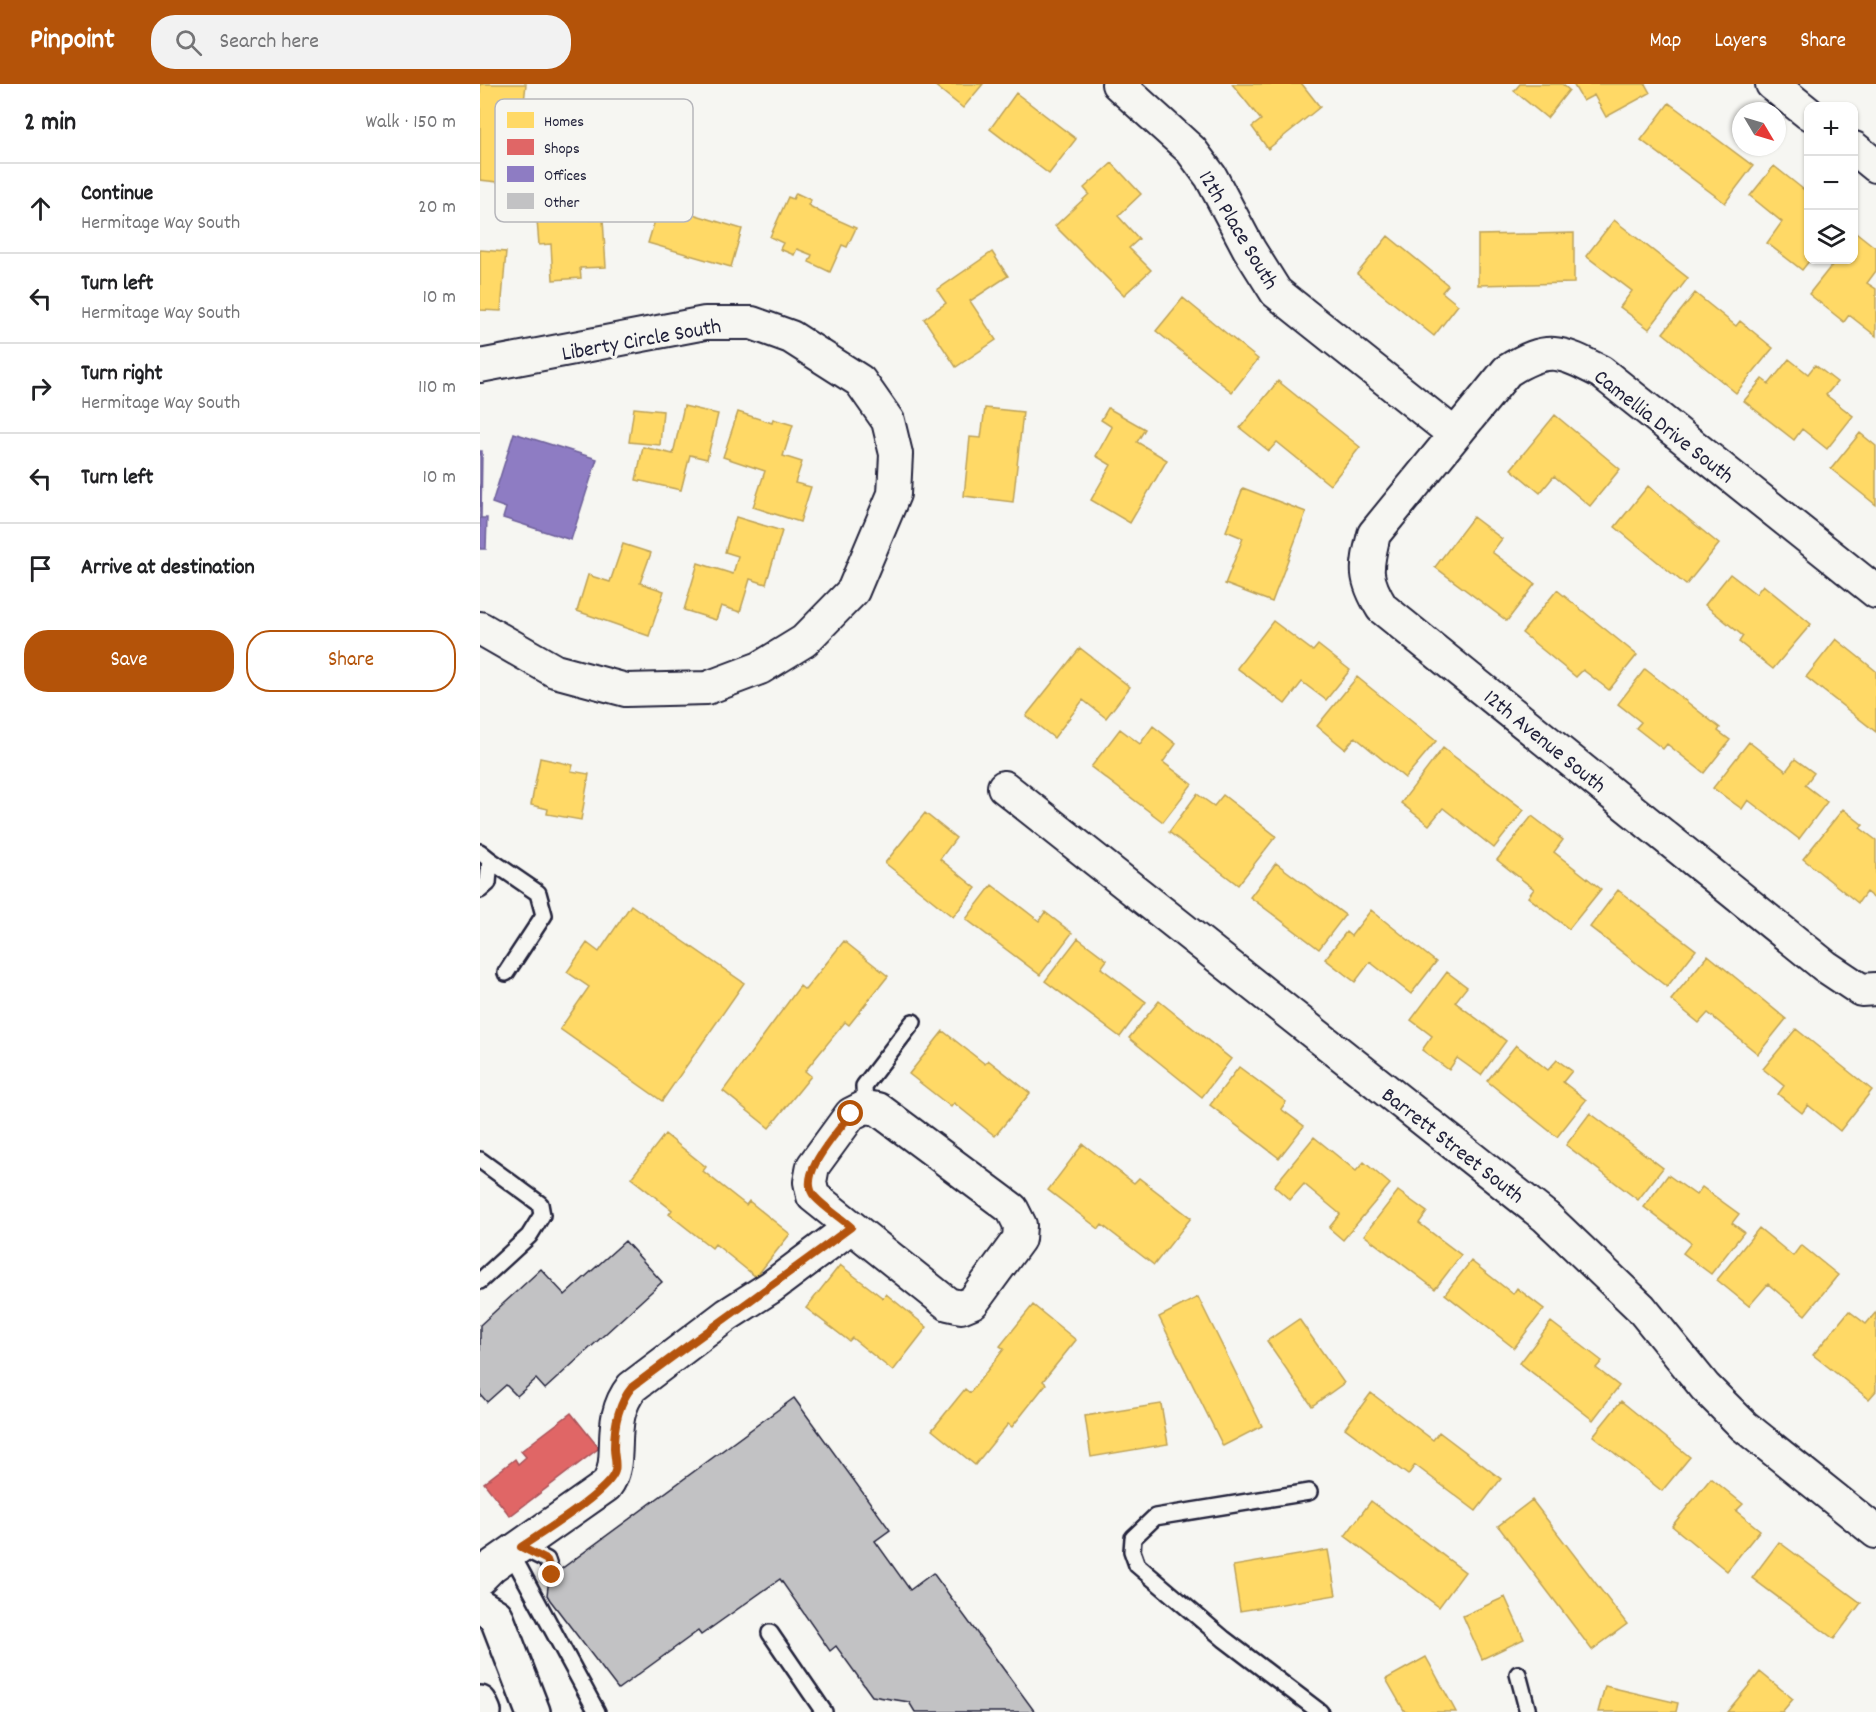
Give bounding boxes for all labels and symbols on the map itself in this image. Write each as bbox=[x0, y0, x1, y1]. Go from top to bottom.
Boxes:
legend bbox=[495, 99, 693, 222]
north arrow bbox=[1732, 102, 1786, 156]
text: Homes bbox=[544, 111, 584, 134]
text: Shops bbox=[544, 138, 580, 161]
text: Offices bbox=[544, 165, 587, 188]
street label: 12th Place South bbox=[1189, 165, 1285, 296]
text: Other bbox=[544, 192, 579, 215]
street label: Liberty Circle South bbox=[559, 312, 724, 371]
street label: Camellia Drive South bbox=[1586, 363, 1740, 492]
street label: 12th Avenue South bbox=[1476, 683, 1612, 802]
street label: Barrett Street South bbox=[1374, 1081, 1530, 1212]
route start bbox=[837, 1100, 863, 1126]
route end bbox=[538, 1561, 564, 1587]

